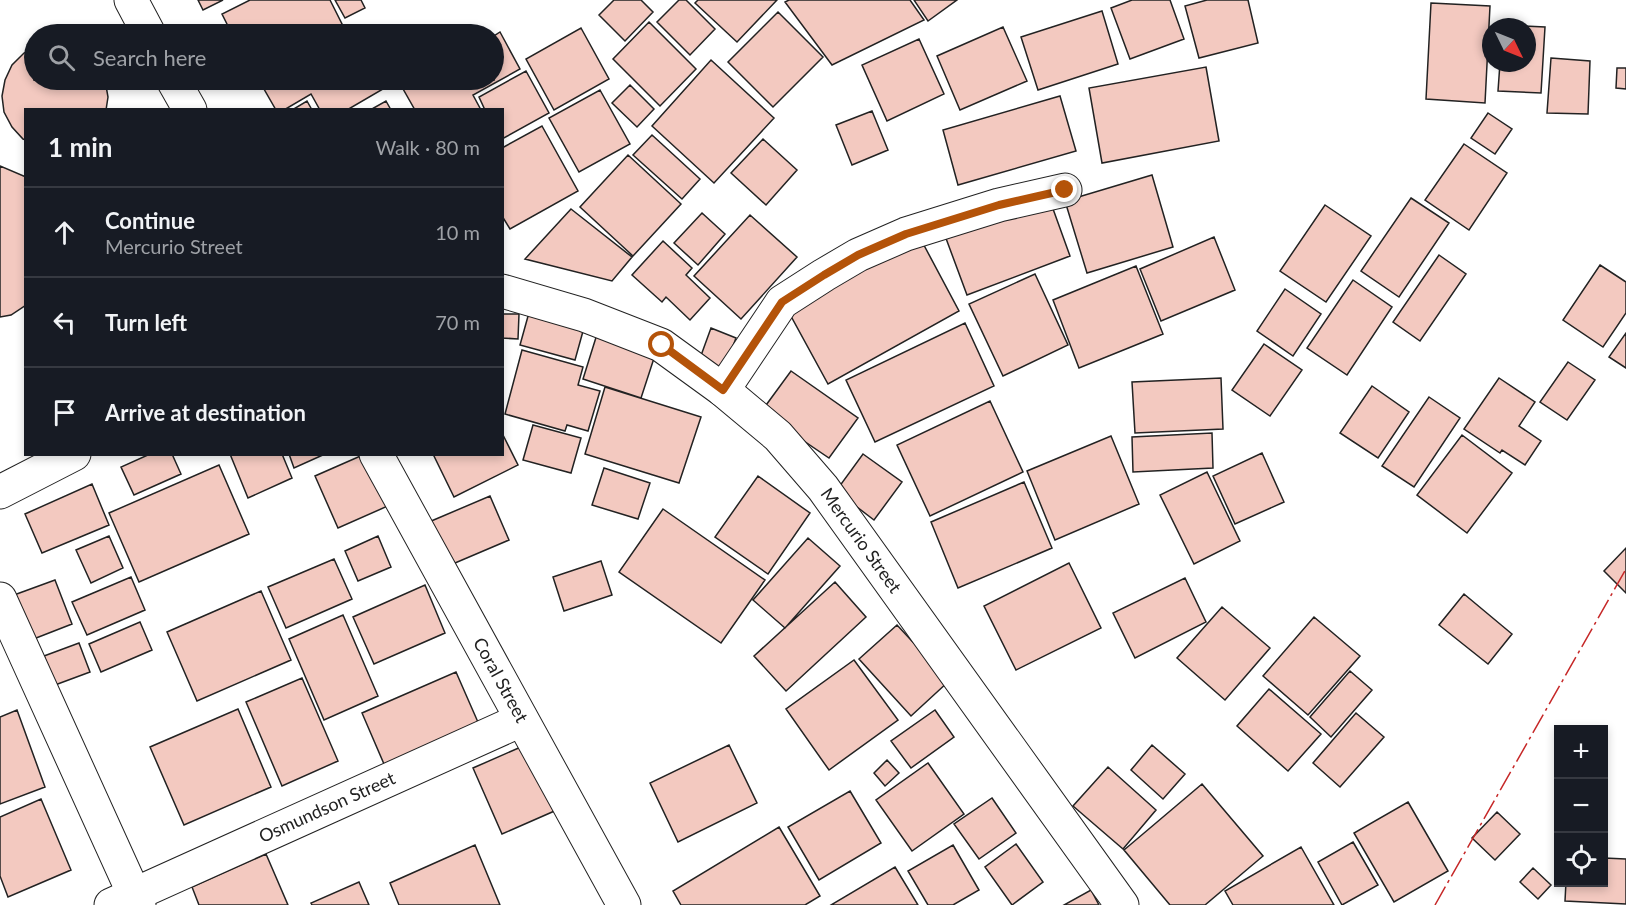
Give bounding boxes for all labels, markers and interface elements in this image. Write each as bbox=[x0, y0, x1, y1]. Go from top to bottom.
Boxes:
north arrow bbox=[1482, 18, 1536, 72]
search box bbox=[24, 24, 504, 90]
icon: search bbox=[45, 41, 78, 74]
text: Search here bbox=[93, 44, 206, 71]
text: 1 min bbox=[48, 131, 112, 163]
text: Walk · 80 m bbox=[375, 135, 480, 159]
route end bbox=[1051, 176, 1077, 202]
text: Continue bbox=[105, 207, 195, 234]
icon: ahead bbox=[48, 216, 81, 249]
text: 10 m bbox=[435, 220, 480, 244]
text: Mercurio Street bbox=[105, 234, 243, 258]
icon: left bbox=[48, 306, 81, 339]
text: Turn left bbox=[105, 309, 187, 336]
text: 70 m bbox=[435, 310, 480, 334]
route start bbox=[648, 331, 674, 357]
icon: arrive bbox=[48, 396, 81, 429]
text: Arrive at destination bbox=[105, 399, 306, 426]
street label: Mercurio Street bbox=[817, 483, 907, 597]
street label: Coral Street bbox=[469, 633, 534, 726]
map controls bbox=[1554, 725, 1608, 887]
button: + bbox=[1554, 725, 1608, 779]
street label: Osmundson Street bbox=[255, 766, 399, 847]
button: − bbox=[1554, 779, 1608, 833]
button: locate bbox=[1554, 833, 1608, 887]

